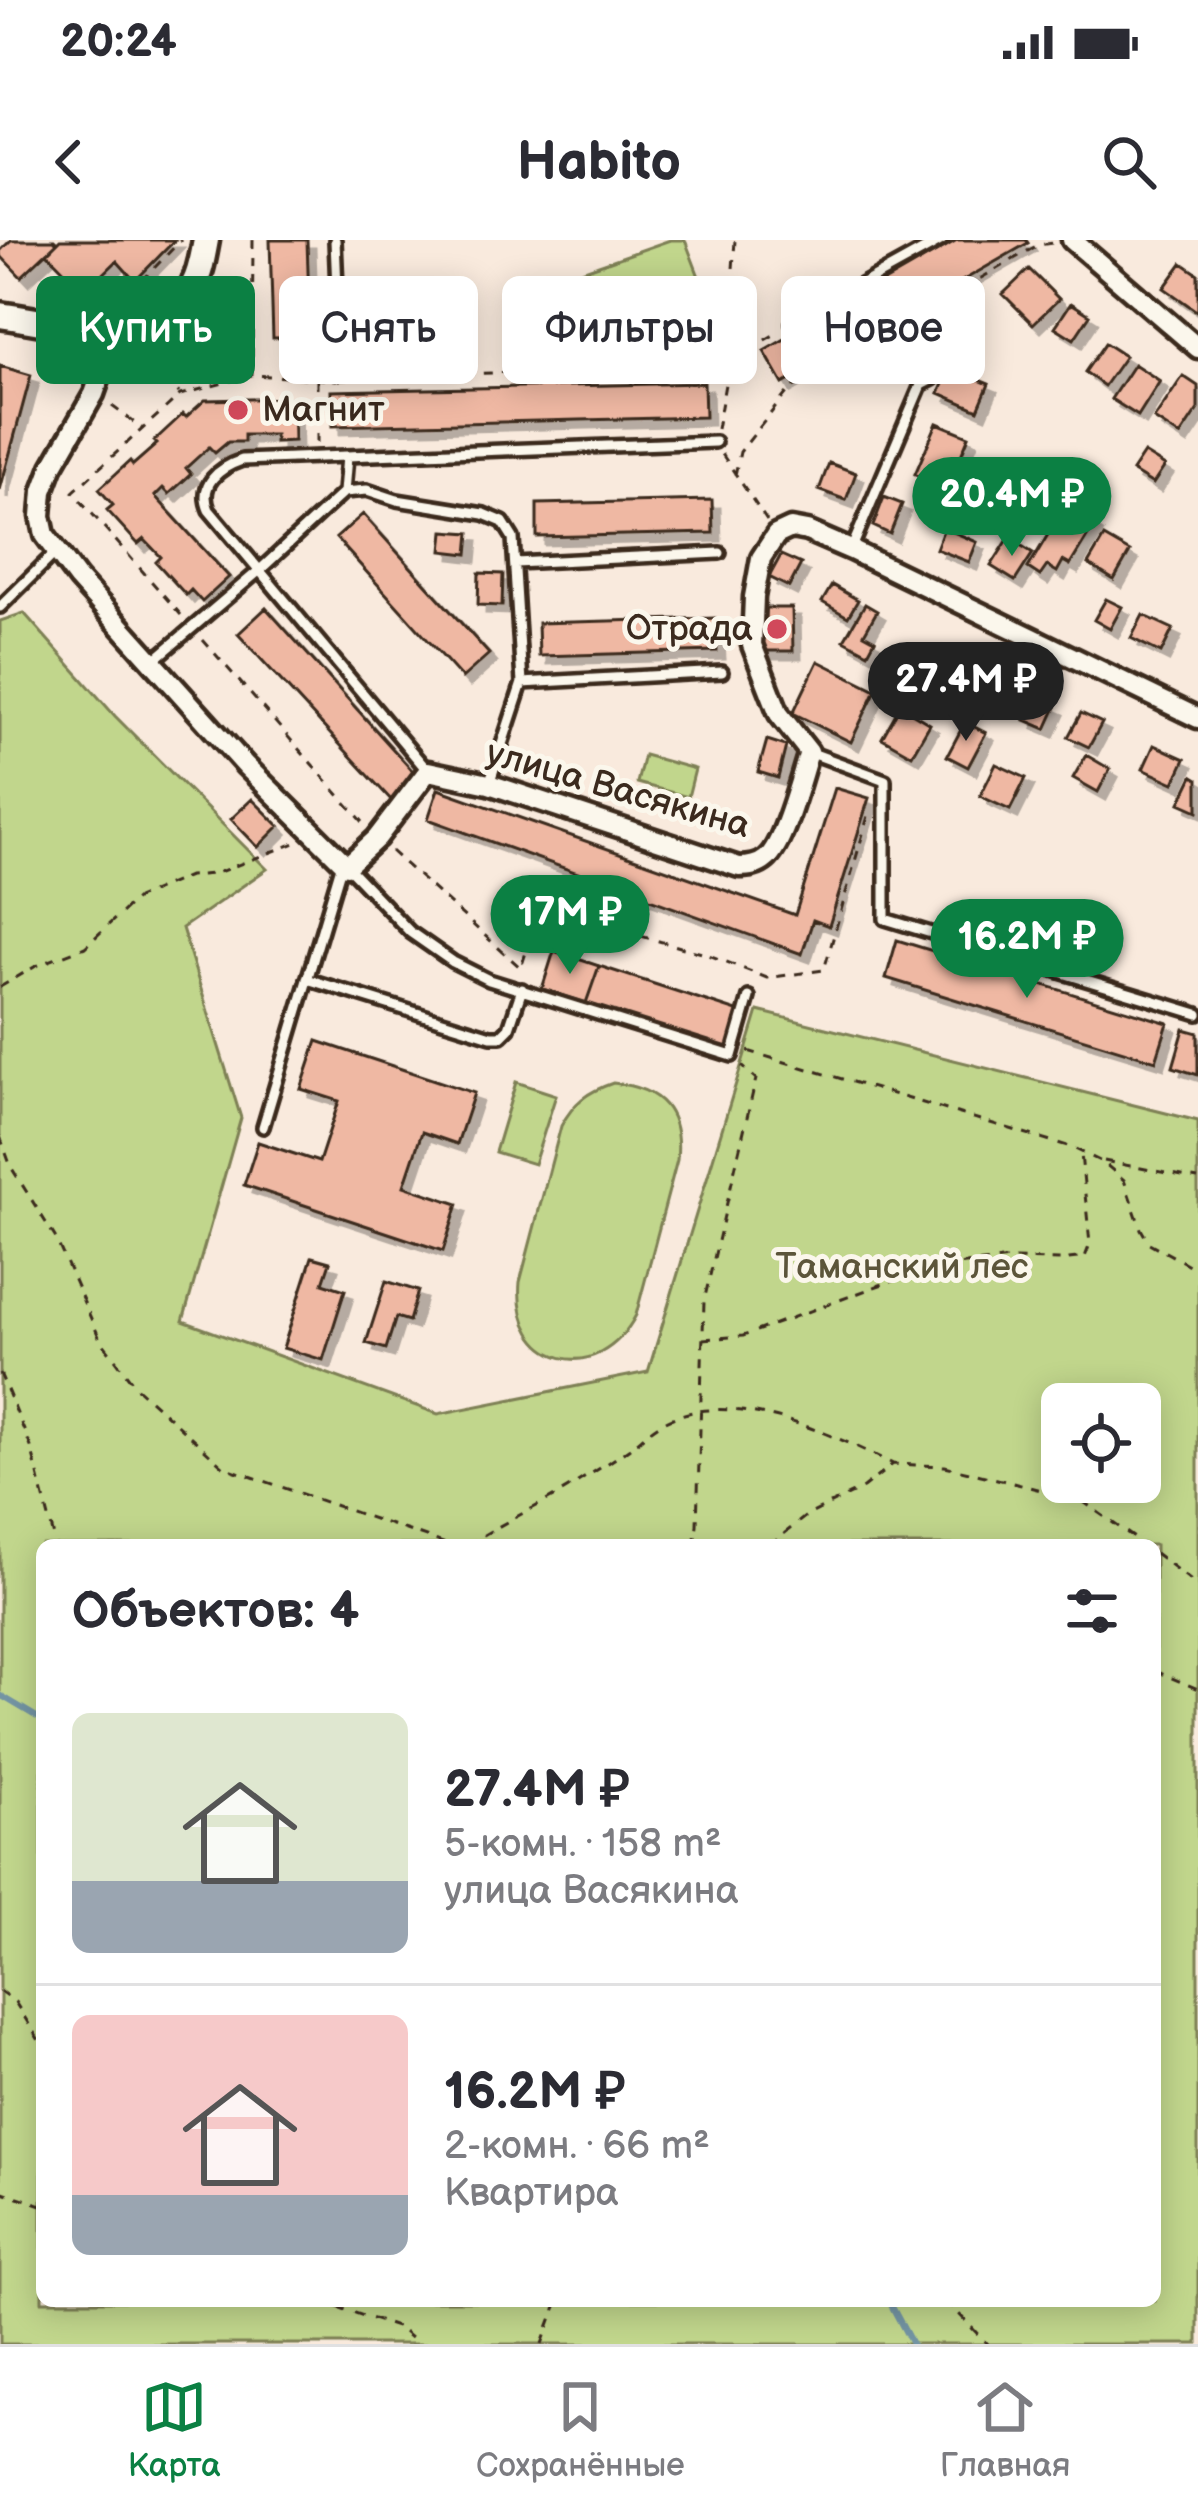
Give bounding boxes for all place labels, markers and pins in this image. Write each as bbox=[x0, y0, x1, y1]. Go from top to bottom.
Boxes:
place label: Магнит bbox=[262, 389, 385, 432]
marker: Магнит bbox=[225, 397, 251, 423]
pin: 20.4M ₽ bbox=[901, 457, 1123, 559]
place label: Отрада bbox=[626, 608, 753, 651]
marker: Отрада bbox=[764, 616, 790, 642]
pin: 27.4M ₽ bbox=[855, 642, 1077, 744]
pin: 17M ₽ bbox=[486, 875, 654, 977]
pin: 16.2M ₽ bbox=[916, 899, 1138, 1001]

